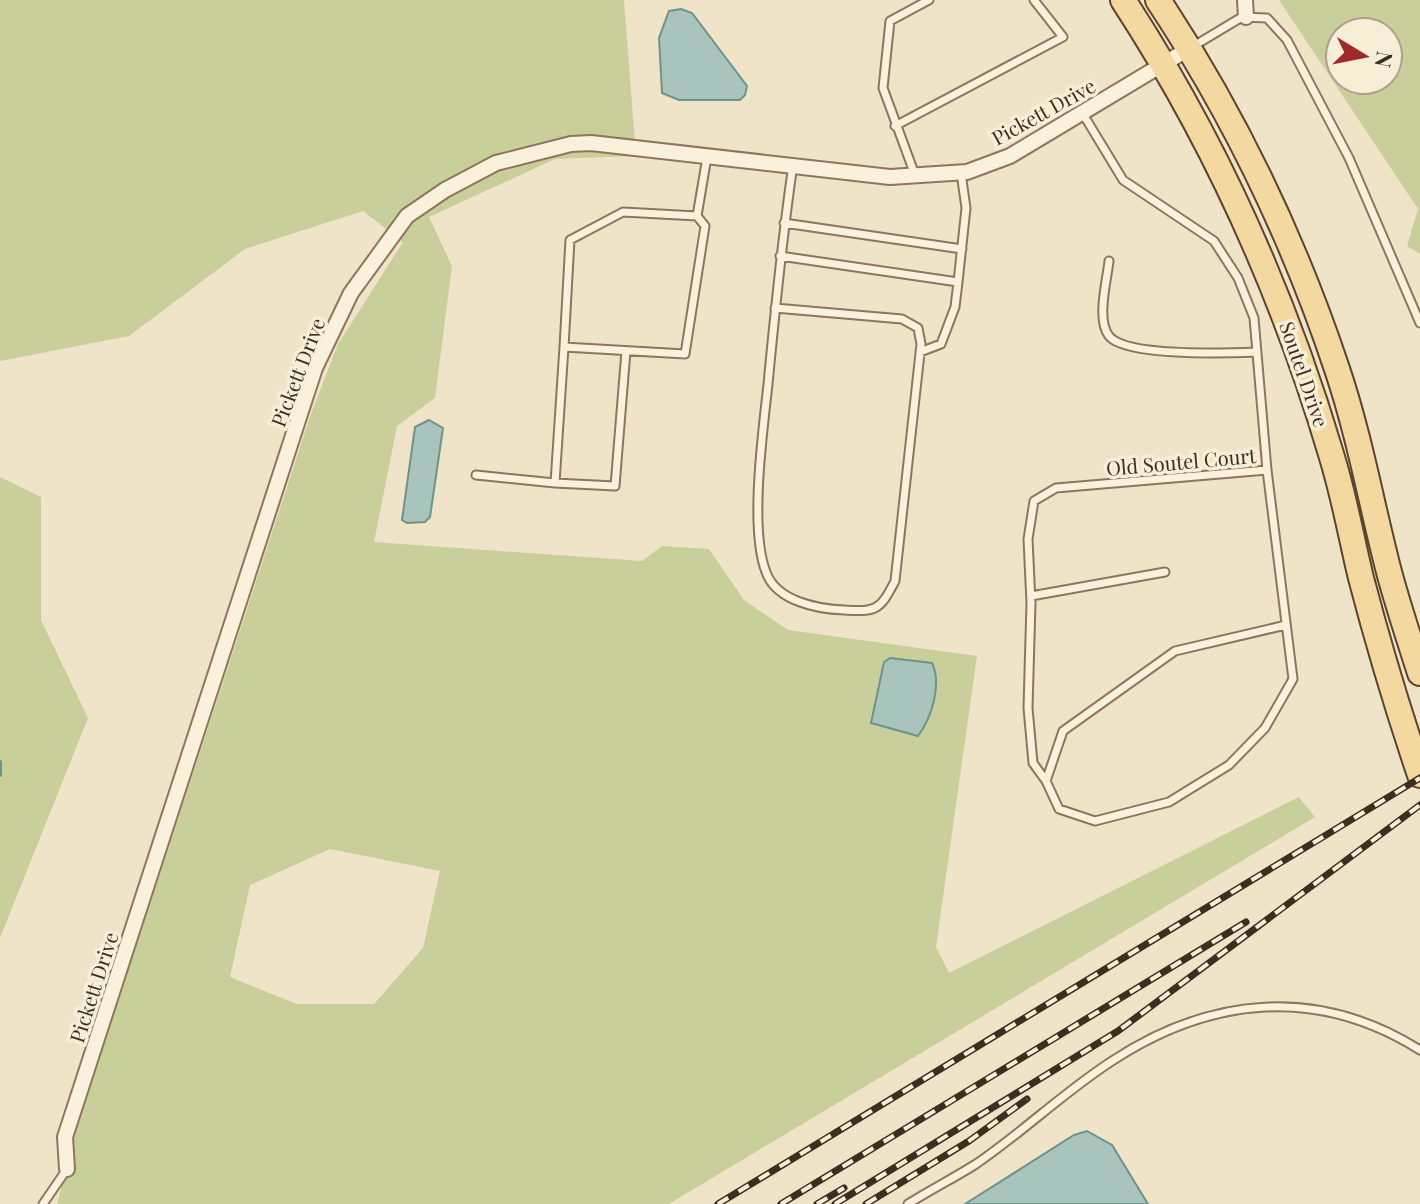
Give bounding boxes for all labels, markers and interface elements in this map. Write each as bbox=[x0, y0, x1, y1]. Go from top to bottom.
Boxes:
north arrow bbox=[1324, 16, 1404, 96]
text: N bbox=[1369, 49, 1401, 70]
street label: Pickett Drive bbox=[986, 71, 1100, 151]
street label: Pickett Drive bbox=[264, 314, 330, 430]
street label: Soutel Drive bbox=[1274, 317, 1336, 431]
street label: Old Soutel Court bbox=[1105, 441, 1258, 481]
street label: Pickett Drive bbox=[62, 928, 124, 1046]

